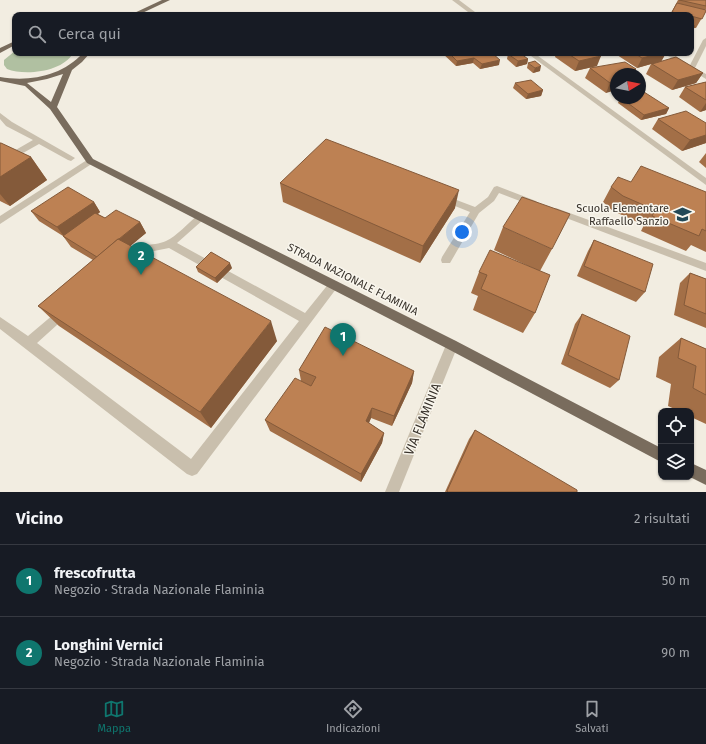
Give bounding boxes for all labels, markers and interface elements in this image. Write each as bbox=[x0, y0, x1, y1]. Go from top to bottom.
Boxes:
search box bbox=[12, 12, 694, 56]
icon: search bbox=[26, 23, 48, 45]
text: Cerca qui bbox=[58, 25, 121, 43]
north arrow bbox=[610, 68, 646, 104]
place label: Scuola Elementare Raffaello Sanzio bbox=[576, 202, 669, 228]
school or university icon: Scuola Elementare Raffaello Sanzio bbox=[672, 204, 692, 224]
your location bbox=[452, 222, 472, 242]
street label: STRADA NAZIONALE FLAMINIA bbox=[285, 241, 421, 318]
pin: 2 bbox=[128, 242, 154, 275]
pin: 1 bbox=[330, 323, 356, 356]
street label: VIA FLAMINIA bbox=[401, 380, 444, 457]
map controls bbox=[658, 408, 694, 480]
button: locate bbox=[658, 408, 694, 444]
button: layers bbox=[658, 444, 694, 480]
text: Vicino bbox=[16, 508, 63, 529]
text: 2 risultati bbox=[634, 511, 690, 526]
text: frescofrutta bbox=[54, 564, 136, 582]
text: 1 bbox=[26, 573, 32, 588]
text: 50 m bbox=[662, 573, 690, 588]
text: Negozio · Strada Nazionale Flaminia bbox=[54, 582, 265, 597]
text: Longhini Vernici bbox=[54, 636, 163, 654]
text: 2 bbox=[26, 645, 32, 660]
text: 90 m bbox=[661, 645, 690, 660]
text: Negozio · Strada Nazionale Flaminia bbox=[54, 654, 265, 669]
tab: Mappa bbox=[97, 698, 131, 735]
tab: Indicazioni bbox=[326, 698, 380, 735]
tab: Salvati bbox=[575, 698, 609, 735]

